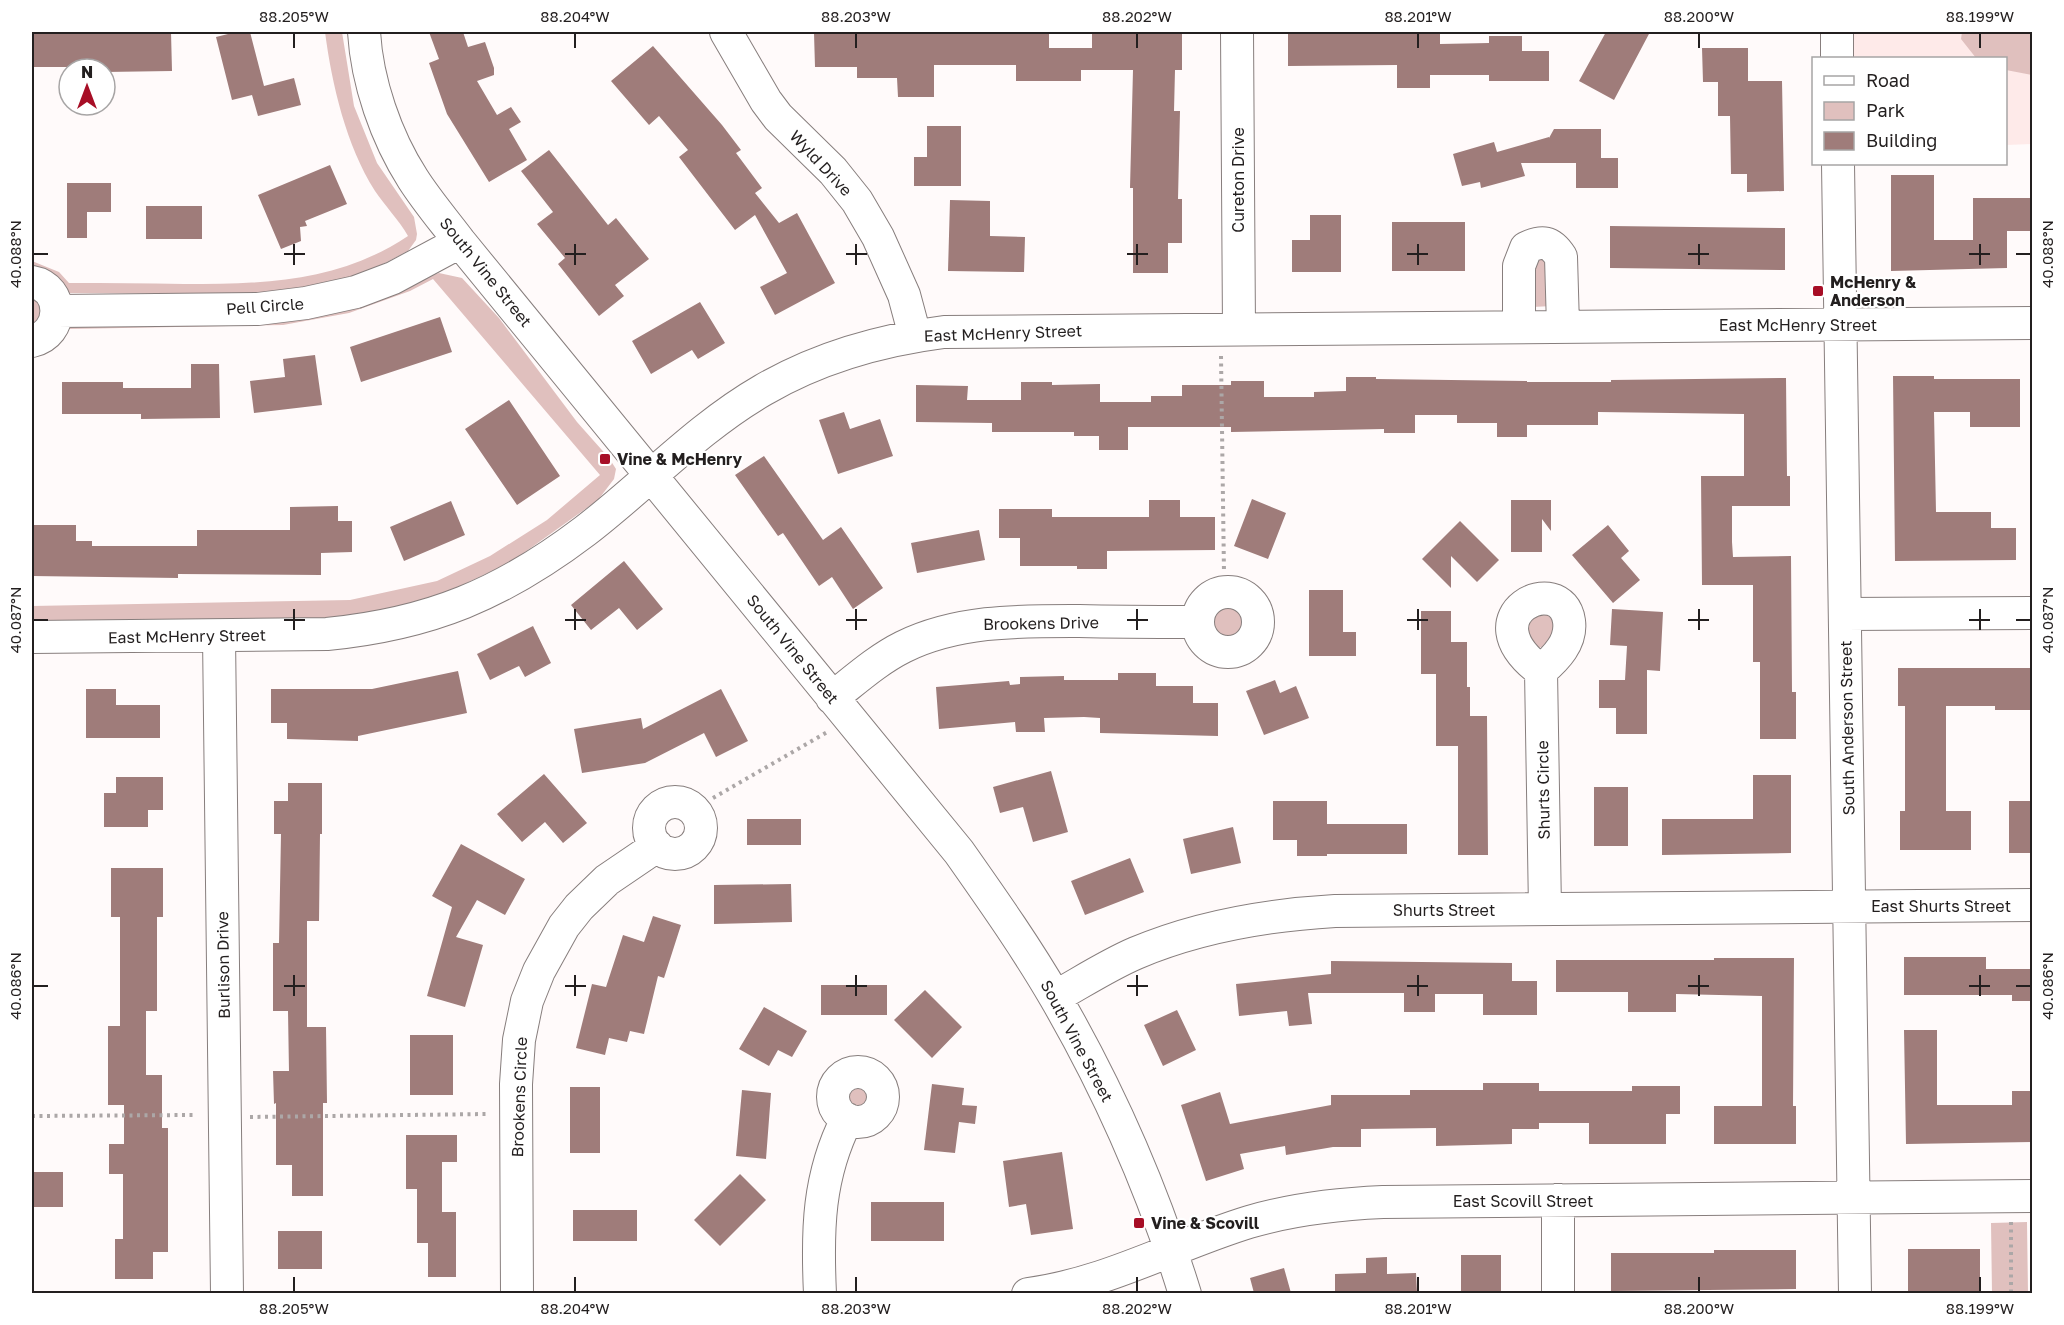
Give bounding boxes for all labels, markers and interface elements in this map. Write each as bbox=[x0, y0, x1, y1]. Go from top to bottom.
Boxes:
text: 88.205°W bbox=[259, 7, 329, 25]
text: 88.204°W bbox=[540, 7, 610, 25]
text: 88.203°W bbox=[821, 7, 891, 25]
text: 88.202°W bbox=[1102, 7, 1172, 25]
text: 88.201°W bbox=[1384, 7, 1452, 25]
text: 88.200°W bbox=[1664, 7, 1734, 25]
text: 88.199°W bbox=[1946, 7, 2014, 25]
north arrow bbox=[57, 57, 117, 117]
legend bbox=[1812, 57, 2007, 165]
text: N bbox=[81, 62, 93, 82]
text: Road bbox=[1866, 69, 1910, 91]
text: Park bbox=[1866, 99, 1905, 121]
street label: Wyld Drive bbox=[785, 126, 857, 200]
street label: Cureton Drive bbox=[1228, 127, 1248, 233]
text: Building bbox=[1866, 129, 1937, 151]
street label: South Vine Street bbox=[436, 213, 536, 331]
text: 40.088°N bbox=[6, 220, 24, 288]
text: 40.088°N bbox=[2038, 220, 2056, 288]
place label: McHenry & Anderson bbox=[1830, 272, 1917, 310]
marker: McHenry & Anderson bbox=[1811, 284, 1825, 298]
street label: Pell Circle bbox=[225, 293, 305, 319]
street label: East McHenry Street bbox=[1719, 315, 1877, 335]
street label: East McHenry Street bbox=[924, 320, 1082, 346]
place label: Vine & McHenry bbox=[617, 449, 743, 469]
marker: Vine & McHenry bbox=[598, 452, 612, 466]
text: 40.087°N bbox=[6, 587, 24, 653]
text: 40.087°N bbox=[2038, 587, 2056, 653]
street label: South Vine Street bbox=[743, 590, 843, 708]
street label: Brookens Drive bbox=[983, 612, 1099, 634]
street label: East McHenry Street bbox=[108, 625, 266, 647]
street label: South Anderson Street bbox=[1835, 640, 1859, 816]
street label: Shurts Circle bbox=[1532, 740, 1554, 840]
street label: East Shurts Street bbox=[1871, 896, 2011, 916]
street label: Shurts Street bbox=[1393, 900, 1495, 920]
street label: Burlison Drive bbox=[212, 911, 234, 1019]
text: 40.086°N bbox=[6, 952, 24, 1020]
text: 40.086°N bbox=[2038, 952, 2056, 1020]
street label: South Vine Street bbox=[1036, 977, 1118, 1105]
street label: Brookens Circle bbox=[507, 1036, 531, 1158]
street label: East Scovill Street bbox=[1453, 1191, 1593, 1211]
place label: Vine & Scovill bbox=[1151, 1213, 1260, 1233]
marker: Vine & Scovill bbox=[1132, 1216, 1146, 1230]
text: 88.205°W bbox=[259, 1299, 329, 1317]
text: 88.204°W bbox=[540, 1299, 610, 1317]
text: 88.203°W bbox=[821, 1299, 891, 1317]
text: 88.202°W bbox=[1102, 1299, 1172, 1317]
text: 88.201°W bbox=[1384, 1299, 1452, 1317]
text: 88.200°W bbox=[1664, 1299, 1734, 1317]
text: 88.199°W bbox=[1946, 1299, 2014, 1317]

